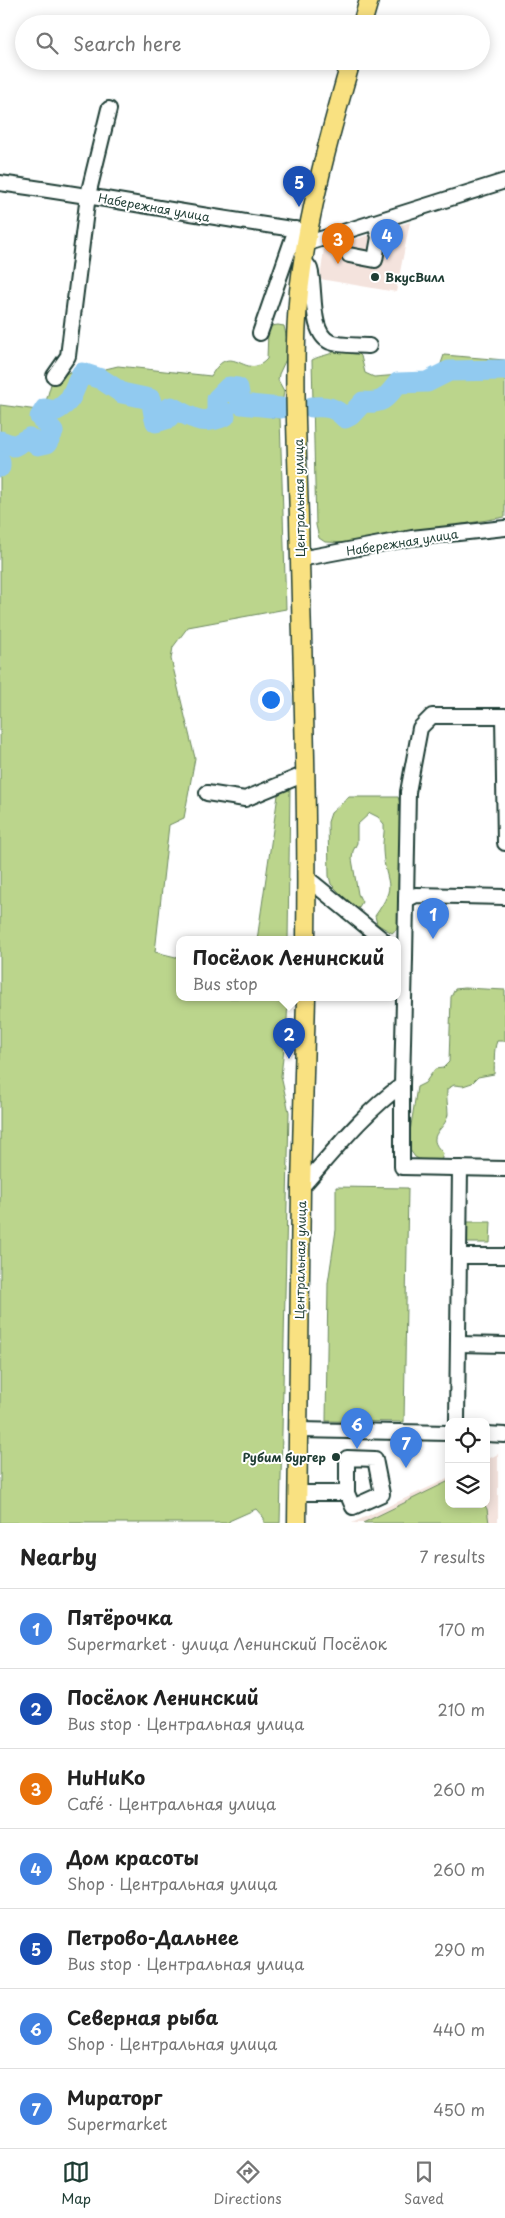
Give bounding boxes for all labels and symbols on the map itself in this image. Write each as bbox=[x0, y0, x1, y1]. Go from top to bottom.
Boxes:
pin: 5 bbox=[283, 166, 315, 207]
street label: Набережная улица bbox=[97, 188, 212, 226]
pin: 4 bbox=[371, 219, 403, 260]
pin: 3 bbox=[322, 223, 354, 264]
place label: ВкусВилл bbox=[385, 268, 445, 286]
marker: ВкусВилл bbox=[369, 271, 381, 283]
street label: Центральная улица bbox=[289, 438, 309, 557]
street label: Набережная улица bbox=[345, 524, 460, 560]
your location bbox=[258, 687, 284, 713]
pin: 1 bbox=[417, 898, 449, 939]
pin: 2 bbox=[273, 1018, 305, 1059]
street label: Центральная улица bbox=[290, 1200, 310, 1319]
pin: 6 bbox=[341, 1408, 373, 1449]
pin: 7 bbox=[390, 1427, 422, 1468]
place label: Рубим бургер bbox=[242, 1448, 326, 1466]
marker: Рубим бургер bbox=[330, 1451, 342, 1463]

